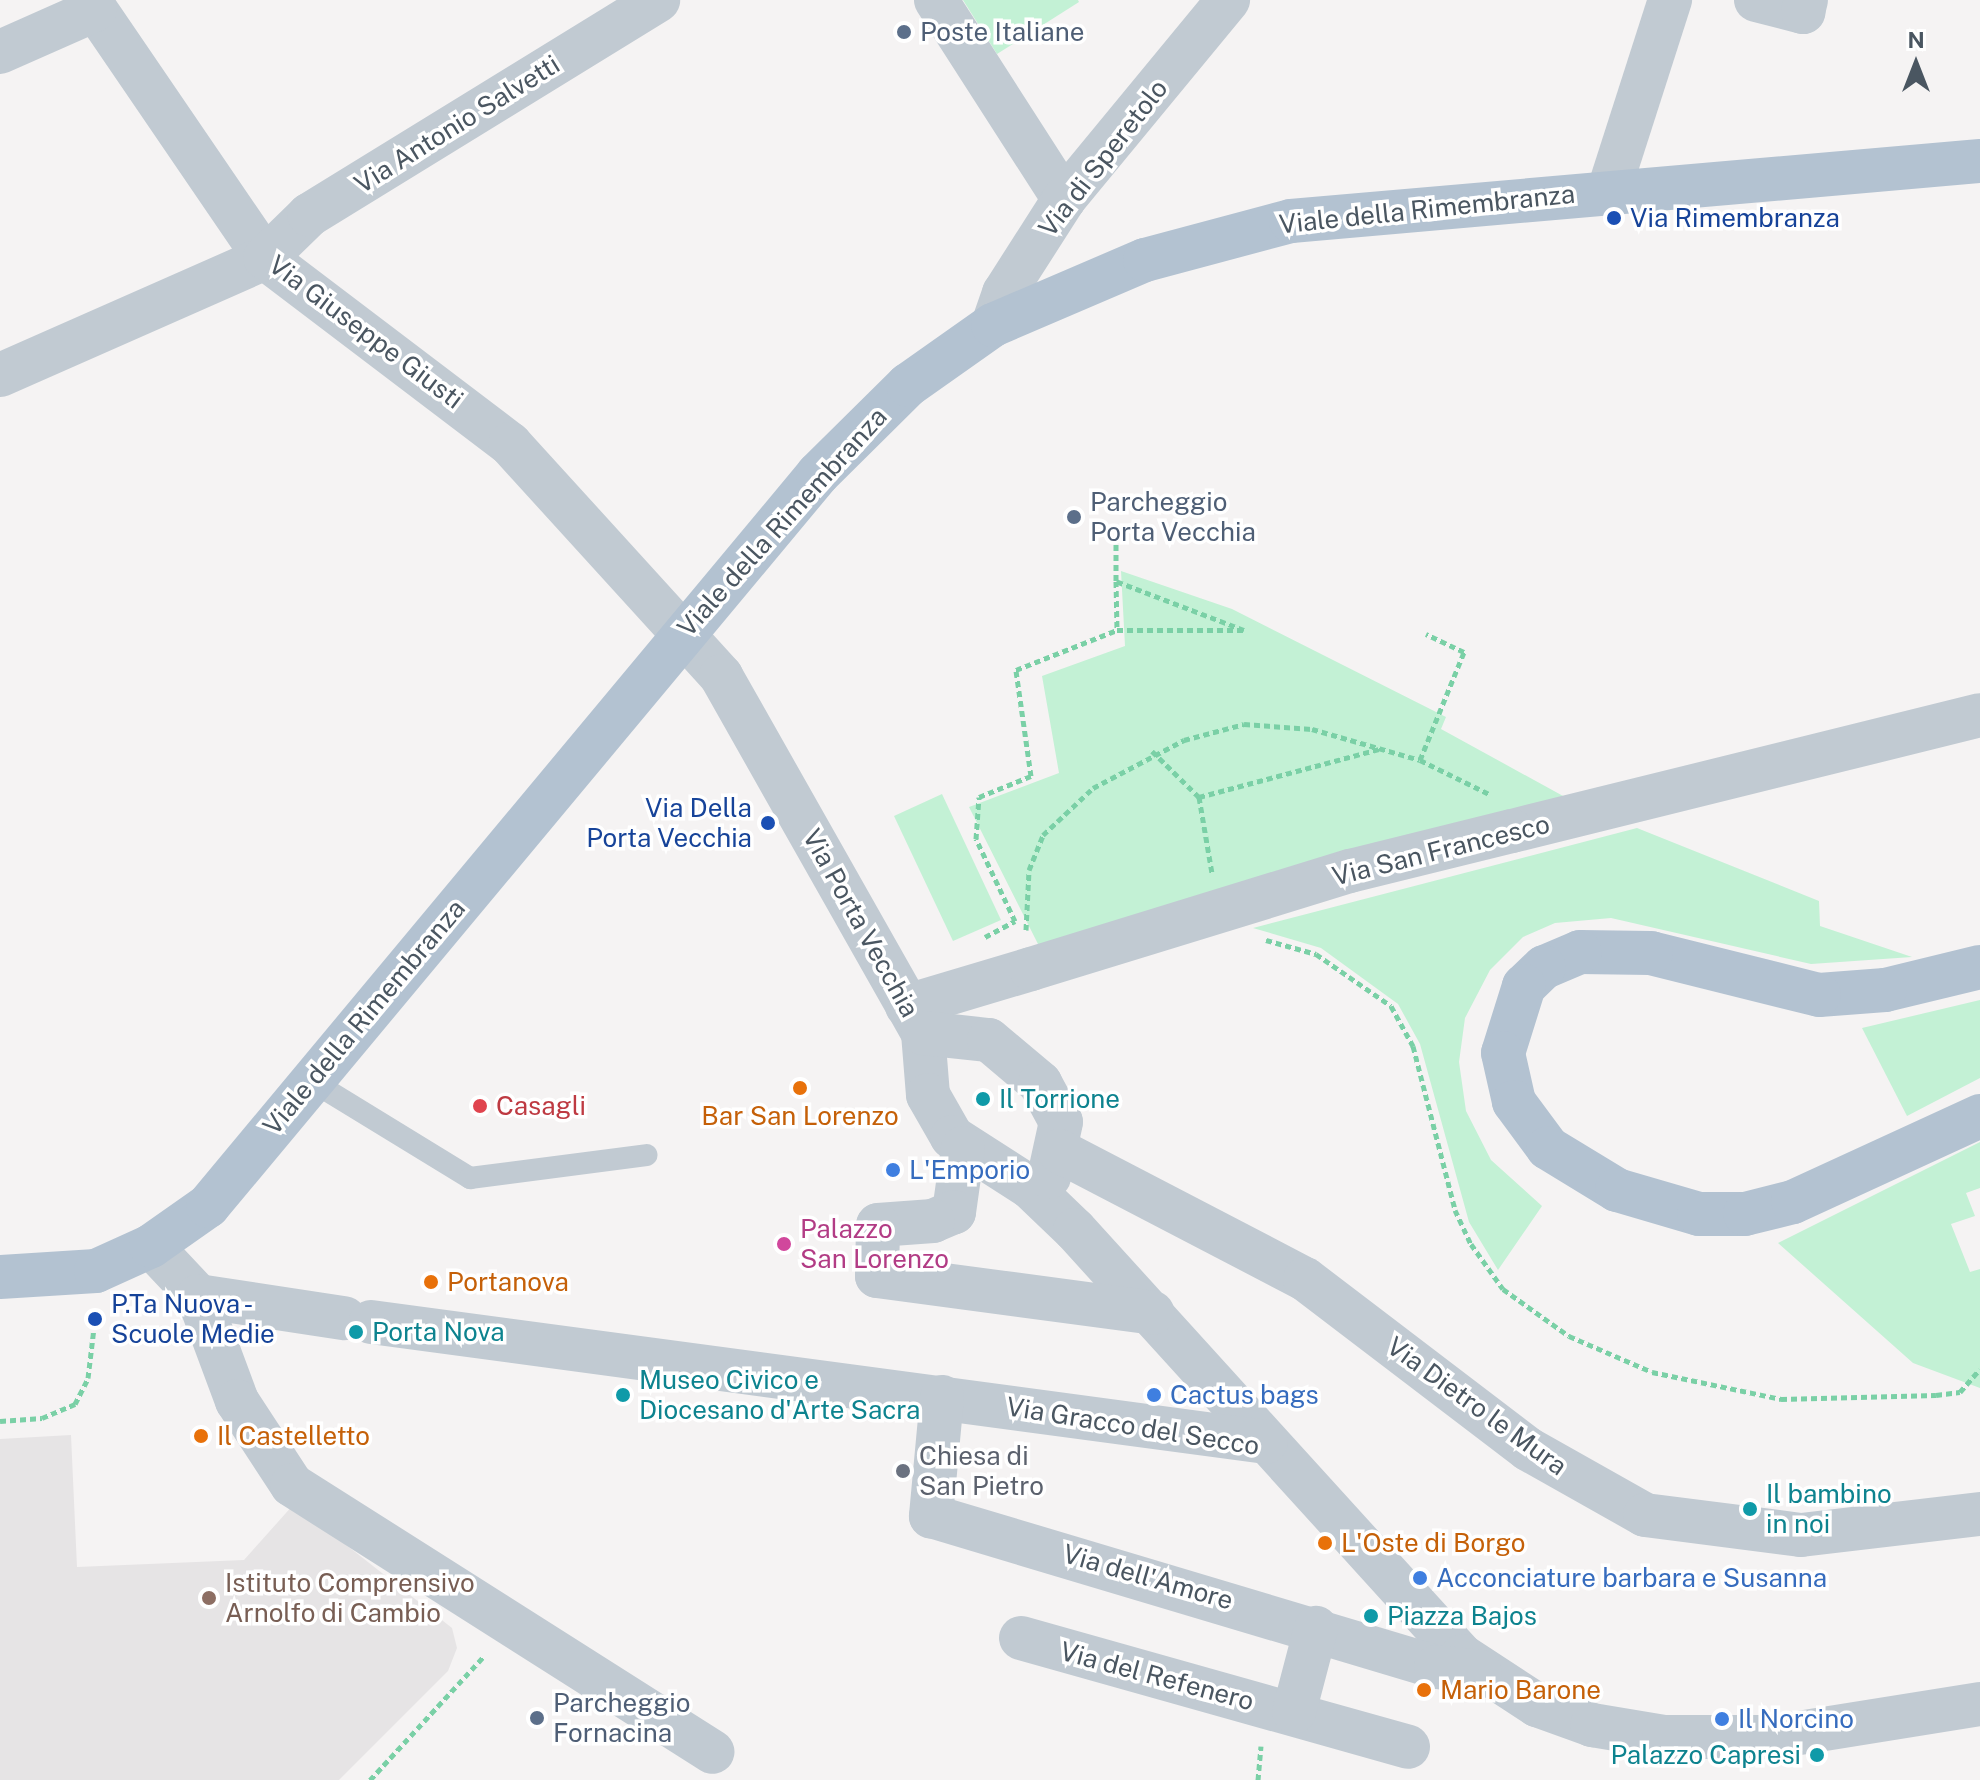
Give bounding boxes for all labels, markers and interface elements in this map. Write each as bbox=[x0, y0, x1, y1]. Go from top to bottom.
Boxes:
place label: Poste Italiane bbox=[920, 16, 1085, 48]
marker: Poste Italiane bbox=[895, 23, 913, 41]
north arrow bbox=[1876, 24, 1956, 104]
text: N bbox=[1907, 27, 1925, 53]
street label: Via Antonio Salvetti bbox=[349, 48, 565, 200]
street label: Via di Speretolo bbox=[1032, 73, 1174, 243]
street label: Viale della Rimembranza bbox=[1277, 178, 1577, 240]
place label: Via Rimembranza bbox=[1630, 202, 1840, 234]
marker: Via Rimembranza bbox=[1605, 209, 1623, 227]
street label: Via Giuseppe Giusti bbox=[263, 249, 469, 415]
street label: Viale della Rimembranza bbox=[671, 401, 893, 643]
place label: Parcheggio Porta Vecchia bbox=[1090, 486, 1256, 548]
marker: Parcheggio Porta Vecchia bbox=[1065, 508, 1083, 526]
place label: Via Della Porta Vecchia bbox=[586, 792, 752, 854]
street label: Via San Francesco bbox=[1329, 808, 1553, 892]
marker: Via Della Porta Vecchia bbox=[759, 814, 777, 832]
street label: Via Porta Vecchia bbox=[796, 823, 926, 1023]
street label: Viale della Rimembranza bbox=[256, 893, 472, 1141]
marker: Bar San Lorenzo bbox=[791, 1079, 809, 1097]
place label: Il Torrione bbox=[999, 1083, 1120, 1115]
place label: Casagli bbox=[496, 1090, 586, 1122]
marker: Il Torrione bbox=[974, 1090, 992, 1108]
marker: Casagli bbox=[471, 1097, 489, 1115]
place label: Bar San Lorenzo bbox=[701, 1100, 899, 1132]
place label: L'Emporio bbox=[909, 1154, 1030, 1186]
marker: L'Emporio bbox=[884, 1161, 902, 1179]
place label: Palazzo San Lorenzo bbox=[800, 1213, 949, 1274]
marker: Palazzo San Lorenzo bbox=[775, 1235, 793, 1253]
place label: Portanova bbox=[447, 1266, 569, 1298]
marker: Portanova bbox=[422, 1273, 440, 1291]
place label: P.Ta Nuova - Scuole Medie bbox=[111, 1288, 275, 1350]
marker: P.Ta Nuova - Scuole Medie bbox=[86, 1310, 104, 1328]
place label: Porta Nova bbox=[372, 1316, 505, 1348]
marker: Porta Nova bbox=[347, 1323, 365, 1341]
street label: Via Dietro le Mura bbox=[1381, 1330, 1573, 1482]
place label: Museo Civico e Diocesano d'Arte Sacra bbox=[639, 1364, 921, 1426]
place label: Cactus bags bbox=[1170, 1379, 1319, 1411]
marker: Museo Civico e Diocesano d'Arte Sacra bbox=[614, 1386, 632, 1404]
marker: Cactus bags bbox=[1145, 1386, 1163, 1404]
street label: Via Gracco del Secco bbox=[1004, 1391, 1262, 1461]
place label: Il Castelletto bbox=[217, 1420, 370, 1452]
marker: Il Castelletto bbox=[192, 1427, 210, 1445]
place label: Chiesa di San Pietro bbox=[919, 1440, 1044, 1502]
marker: Chiesa di San Pietro bbox=[894, 1462, 912, 1480]
place label: Il bambino in noi bbox=[1766, 1478, 1892, 1540]
marker: Il bambino in noi bbox=[1741, 1500, 1759, 1518]
place label: L'Oste di Borgo bbox=[1341, 1527, 1526, 1559]
marker: L'Oste di Borgo bbox=[1316, 1534, 1334, 1552]
street label: Via dell'Amore bbox=[1059, 1538, 1237, 1616]
place label: Acconciature barbara e Susanna bbox=[1436, 1562, 1828, 1594]
place label: Istituto Comprensivo Arnolfo di Cambio bbox=[225, 1567, 475, 1628]
marker: Acconciature barbara e Susanna bbox=[1411, 1569, 1429, 1587]
marker: Istituto Comprensivo Arnolfo di Cambio bbox=[200, 1589, 218, 1607]
place label: Piazza Bajos bbox=[1387, 1600, 1537, 1632]
marker: Piazza Bajos bbox=[1362, 1607, 1380, 1625]
street label: Via del Refenero bbox=[1057, 1635, 1257, 1717]
place label: Mario Barone bbox=[1440, 1674, 1601, 1706]
marker: Mario Barone bbox=[1415, 1681, 1433, 1699]
place label: Parcheggio Fornacina bbox=[553, 1687, 690, 1748]
place label: Il Norcino bbox=[1738, 1703, 1854, 1735]
marker: Parcheggio Fornacina bbox=[528, 1709, 546, 1727]
marker: Il Norcino bbox=[1713, 1710, 1731, 1728]
place label: Palazzo Capresi bbox=[1610, 1739, 1801, 1771]
marker: Palazzo Capresi bbox=[1808, 1746, 1826, 1764]

